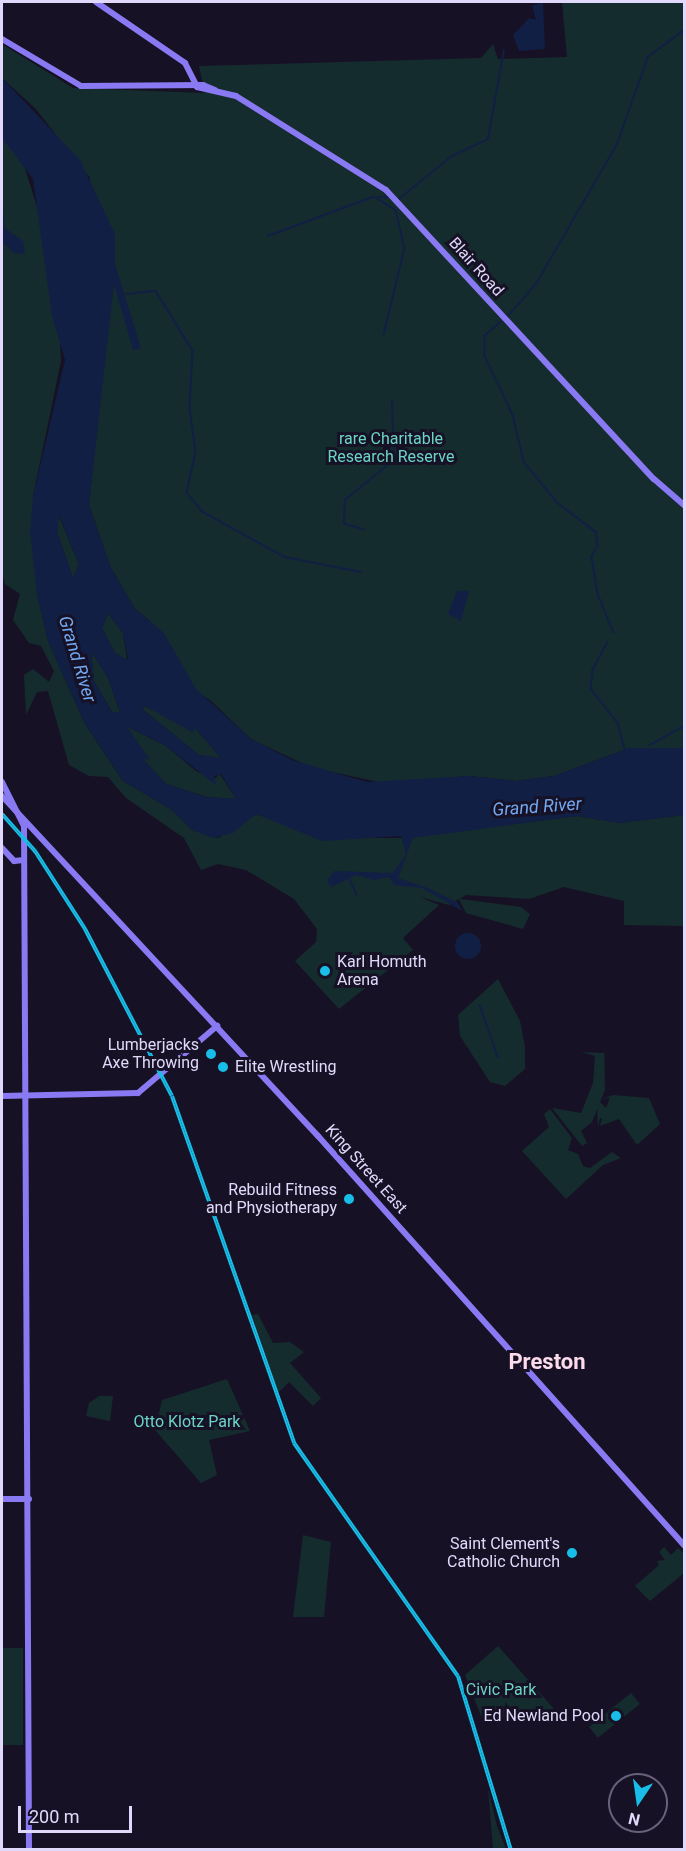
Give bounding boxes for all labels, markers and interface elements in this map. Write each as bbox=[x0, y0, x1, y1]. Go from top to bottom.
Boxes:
street label: Blair Road bbox=[445, 234, 507, 300]
park label: rare Charitable Research Reserve bbox=[328, 429, 454, 467]
water label: Grand River bbox=[54, 613, 100, 705]
water label: Grand River bbox=[492, 793, 582, 821]
place label: Karl Homuth Arena bbox=[337, 952, 426, 990]
marker: Karl Homuth Arena bbox=[318, 964, 332, 978]
place label: Lumberjacks Axe Throwing bbox=[102, 1035, 199, 1073]
marker: Lumberjacks Axe Throwing bbox=[204, 1047, 218, 1061]
place label: Elite Wrestling bbox=[235, 1057, 336, 1077]
marker: Elite Wrestling bbox=[216, 1060, 230, 1074]
street label: King Street East bbox=[321, 1121, 411, 1217]
place label: Rebuild Fitness and Physiotherapy bbox=[206, 1180, 337, 1218]
marker: Rebuild Fitness and Physiotherapy bbox=[342, 1192, 356, 1206]
district label: Preston bbox=[508, 1349, 586, 1375]
park label: Otto Klotz Park bbox=[134, 1412, 240, 1432]
place label: Saint Clement's Catholic Church bbox=[447, 1534, 560, 1572]
marker: Saint Clement's Catholic Church bbox=[565, 1546, 579, 1560]
park label: Civic Park bbox=[466, 1680, 536, 1700]
place label: Ed Newland Pool bbox=[484, 1706, 604, 1726]
marker: Ed Newland Pool bbox=[609, 1709, 623, 1723]
north arrow bbox=[608, 1773, 668, 1833]
scale bar bbox=[21, 1794, 135, 1832]
text: 200 m bbox=[29, 1806, 80, 1827]
text: N bbox=[627, 1809, 642, 1830]

